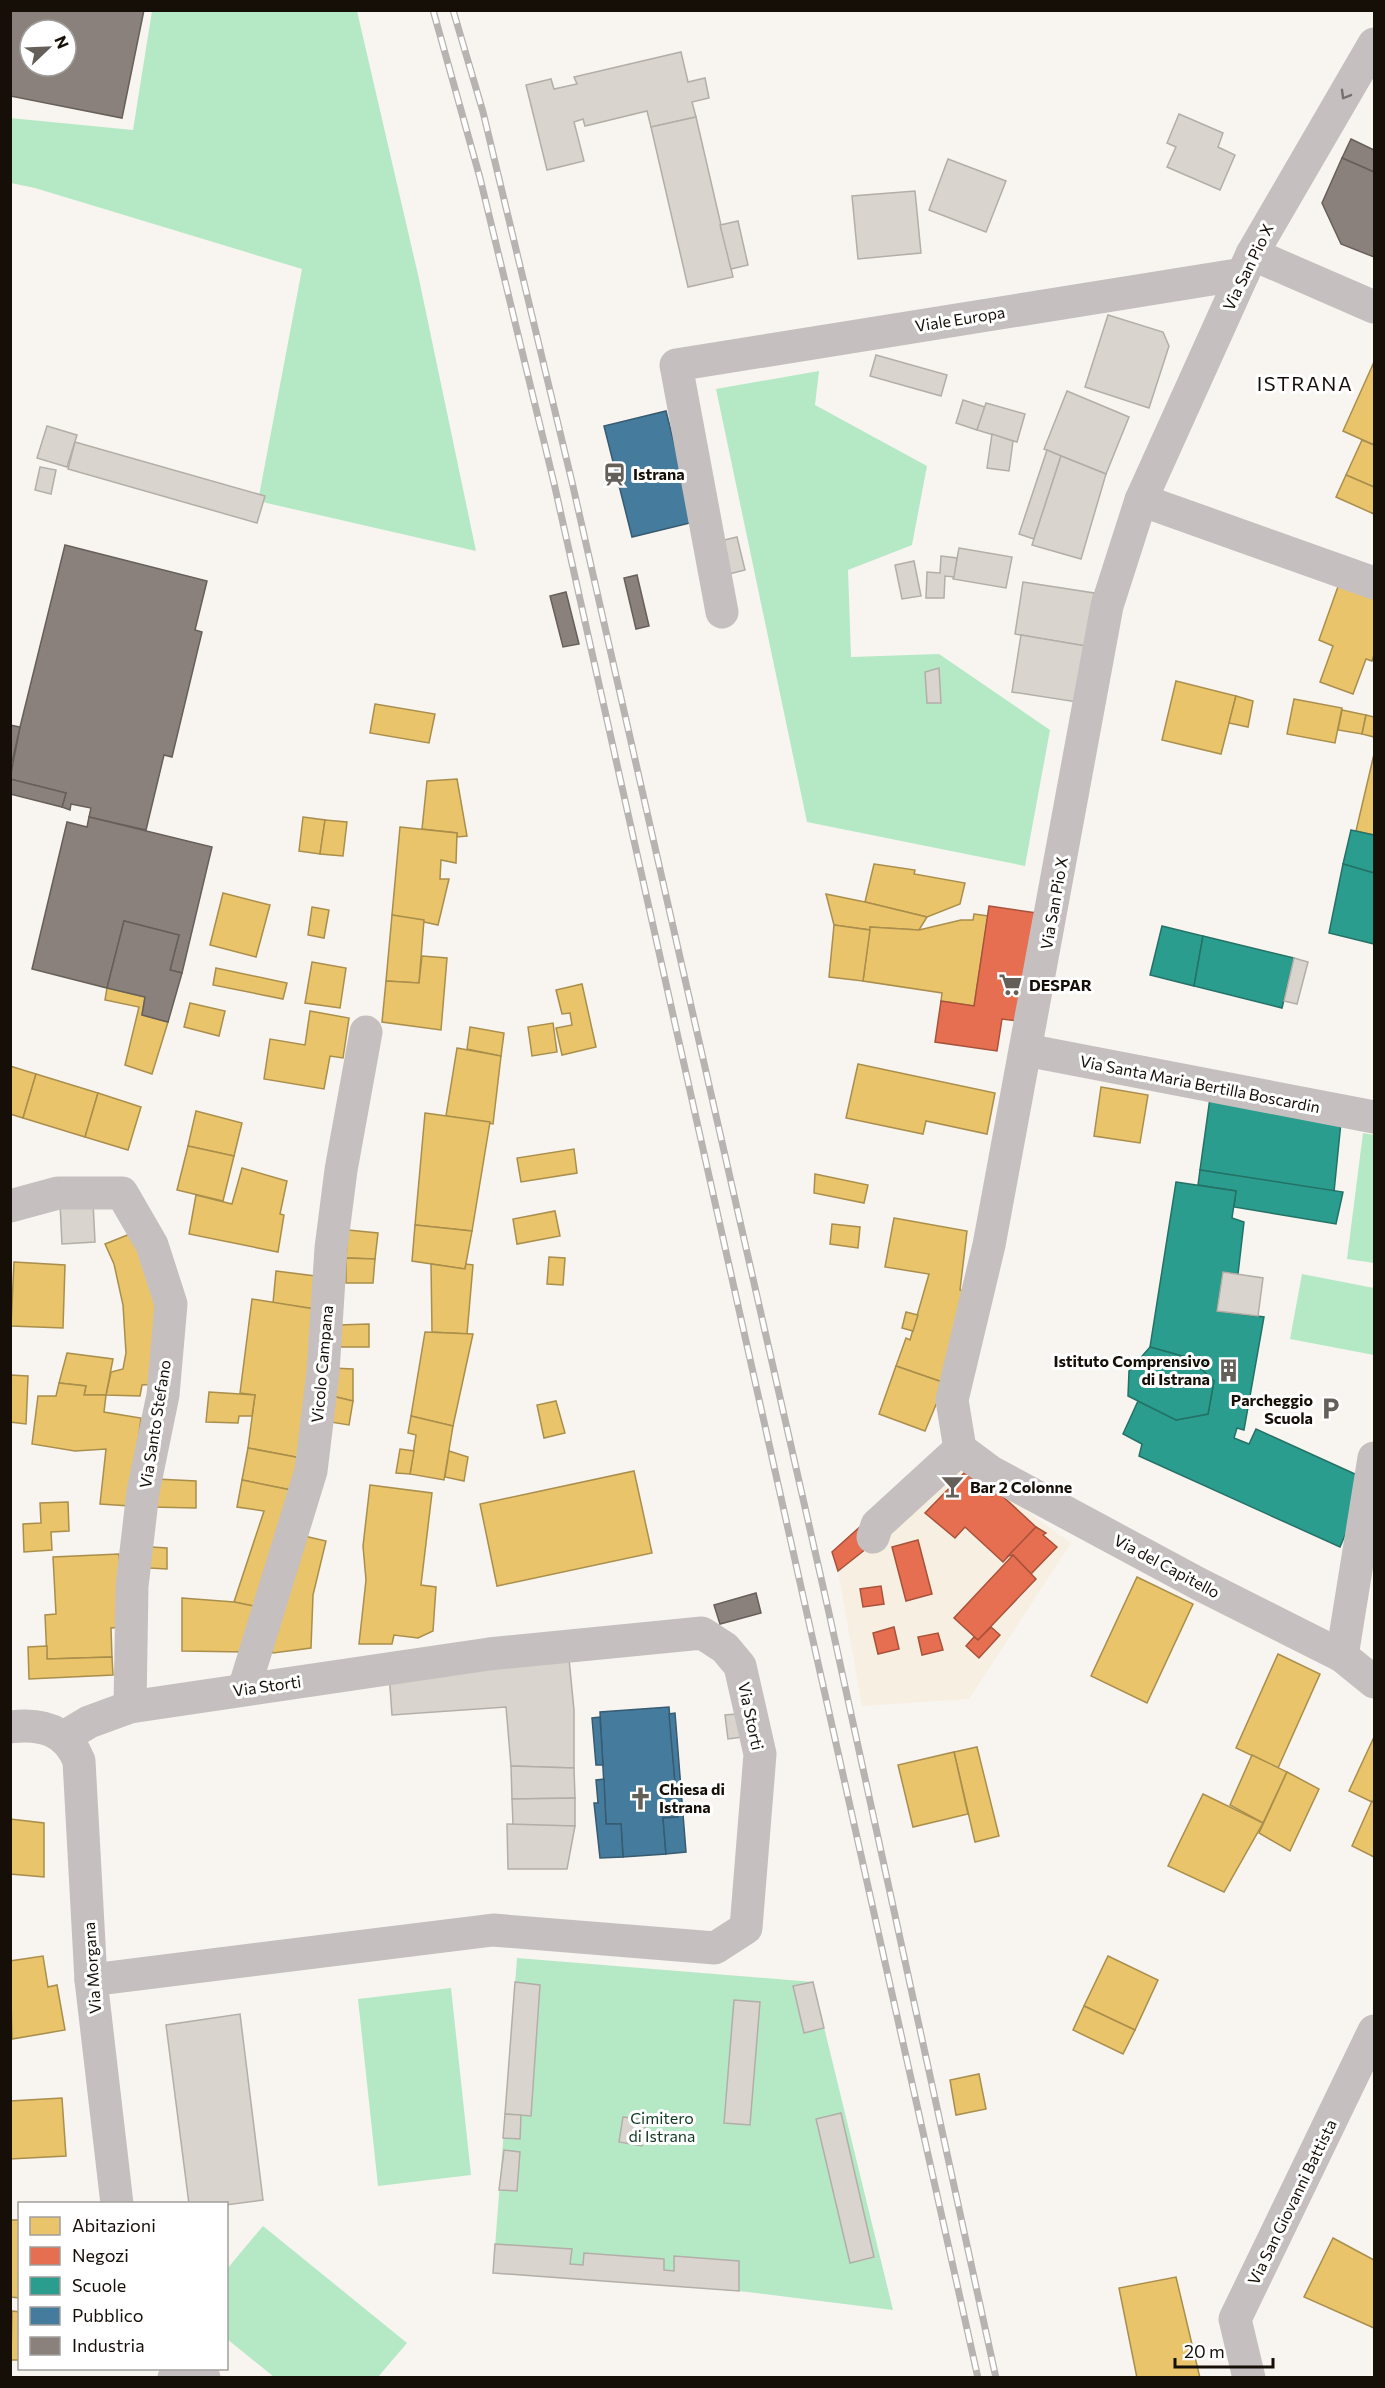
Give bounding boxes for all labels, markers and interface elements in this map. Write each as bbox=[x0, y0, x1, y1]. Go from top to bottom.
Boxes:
north arrow bbox=[18, 18, 78, 78]
text: N bbox=[51, 33, 73, 51]
one-way arrow bbox=[1341, 89, 1352, 99]
street label: Via San Pio X bbox=[1218, 220, 1277, 313]
street label: Viale Europa bbox=[914, 302, 1006, 335]
district label: ISTRANA bbox=[1257, 371, 1353, 395]
station icon: Istrana bbox=[602, 461, 628, 487]
place label: Istrana bbox=[633, 464, 685, 483]
street label: Via San Pio X bbox=[1036, 855, 1071, 951]
supermarket icon: DESPAR bbox=[998, 972, 1024, 998]
place label: DESPAR bbox=[1029, 975, 1092, 994]
street label: Via Santa Maria Bertilla Boscardin bbox=[1078, 1051, 1322, 1116]
street label: Vicolo Campana bbox=[307, 1304, 336, 1424]
place label: Istituto Comprensivo di Istrana bbox=[1053, 1351, 1210, 1388]
building icon: Istituto Comprensivo di Istrana bbox=[1215, 1357, 1241, 1383]
street label: Via Santo Stefano bbox=[135, 1358, 174, 1489]
place label: Parcheggio Scuola bbox=[1231, 1390, 1313, 1427]
parking icon: Parcheggio Scuola bbox=[1318, 1396, 1344, 1422]
bar icon: Bar 2 Colonne bbox=[939, 1474, 965, 1500]
place label: Bar 2 Colonne bbox=[970, 1477, 1072, 1496]
street label: Via del Capitello bbox=[1111, 1530, 1223, 1601]
street label: Via Storti bbox=[232, 1671, 302, 1700]
street label: Via Storti bbox=[735, 1680, 768, 1752]
place label: Chiesa di Istrana bbox=[659, 1779, 725, 1816]
church icon: Chiesa di Istrana bbox=[628, 1785, 654, 1811]
street label: Via Morgana bbox=[79, 1921, 104, 2015]
park label: Cimitero di Istrana bbox=[629, 2108, 695, 2145]
street label: Via San Giovanni Battista bbox=[1243, 2116, 1340, 2288]
legend bbox=[18, 2202, 228, 2370]
text: Abitazioni bbox=[72, 2214, 156, 2236]
text: Negozi bbox=[72, 2244, 129, 2266]
text: Scuole bbox=[72, 2274, 126, 2296]
text: Pubblico bbox=[72, 2304, 144, 2326]
scale bar bbox=[1175, 2331, 1272, 2369]
text: Industria bbox=[72, 2334, 145, 2356]
text: 20 m bbox=[1184, 2340, 1225, 2362]

